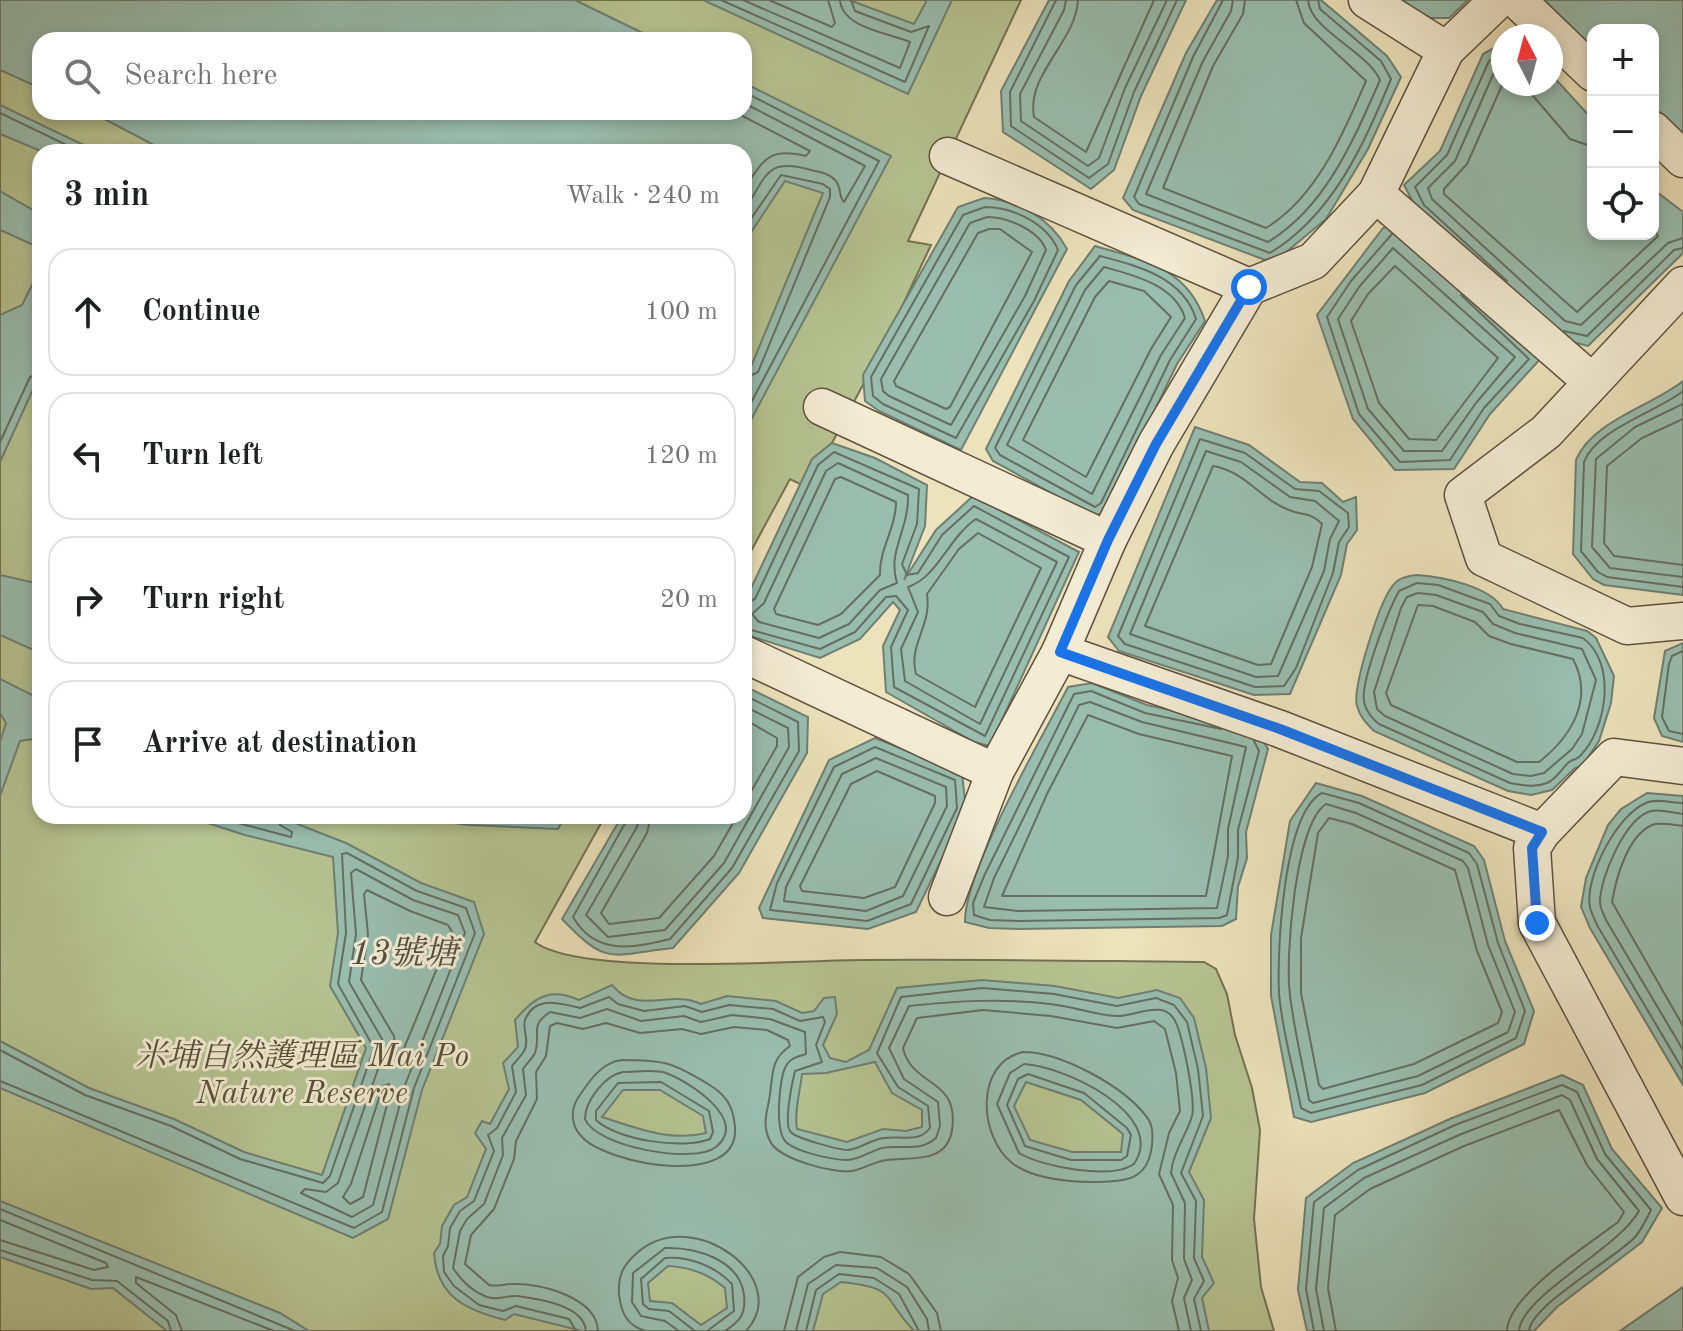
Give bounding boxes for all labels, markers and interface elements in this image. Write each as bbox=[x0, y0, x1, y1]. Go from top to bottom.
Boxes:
north arrow bbox=[1491, 24, 1563, 96]
map controls bbox=[1587, 24, 1659, 240]
button: + bbox=[1587, 24, 1659, 96]
search box bbox=[32, 32, 752, 120]
icon: search bbox=[60, 54, 104, 98]
text: Search here bbox=[124, 61, 278, 91]
button: − bbox=[1587, 96, 1659, 168]
button: locate bbox=[1587, 168, 1659, 240]
text: 3 min bbox=[64, 179, 149, 213]
text: Walk · 240 m bbox=[566, 183, 720, 209]
route start bbox=[1231, 269, 1267, 305]
icon: ahead bbox=[66, 290, 110, 334]
text: Continue bbox=[142, 297, 261, 327]
text: 100 m bbox=[645, 299, 718, 325]
icon: left bbox=[66, 434, 110, 478]
text: Turn left bbox=[142, 441, 263, 471]
text: 120 m bbox=[645, 443, 718, 469]
icon: right bbox=[66, 578, 110, 622]
text: Turn right bbox=[142, 585, 284, 615]
text: 20 m bbox=[660, 587, 718, 613]
icon: arrive bbox=[66, 722, 110, 766]
text: Arrive at destination bbox=[142, 729, 417, 759]
route end bbox=[1519, 905, 1555, 941]
water label: 13號塘 bbox=[350, 935, 463, 972]
park label: 米埔自然護理區 Mai Po Nature Reserve bbox=[135, 1039, 469, 1111]

